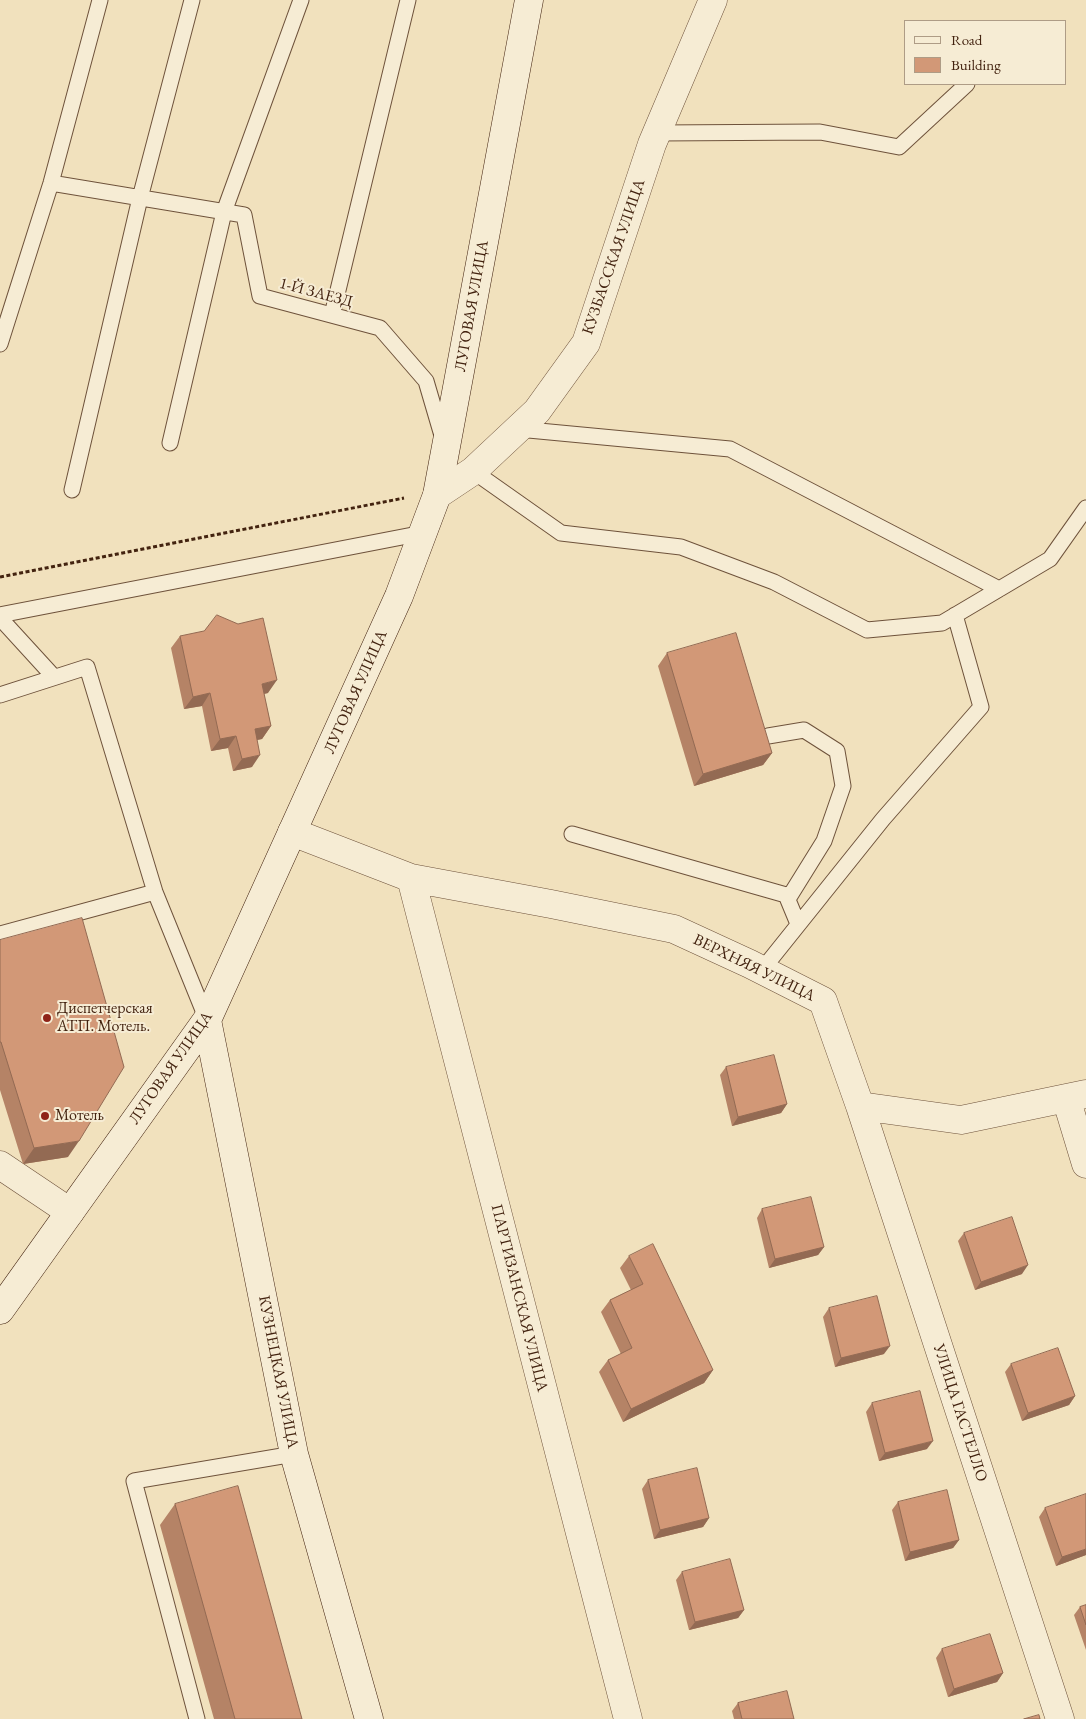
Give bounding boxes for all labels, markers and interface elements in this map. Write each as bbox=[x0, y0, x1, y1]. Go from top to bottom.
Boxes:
legend bbox=[904, 20, 1066, 85]
text: Road bbox=[951, 30, 982, 49]
text: Building bbox=[951, 55, 1001, 74]
street label: КУЗБАССКАЯ УЛИЦА bbox=[578, 177, 650, 337]
street label: ЛУГОВАЯ УЛИЦА bbox=[451, 239, 493, 373]
street label: 1-Й ЗАЕЗД bbox=[277, 274, 355, 312]
street label: ЛУГОВАЯ УЛИЦА bbox=[320, 627, 392, 757]
street label: ВЕРХНЯЯ УЛИЦА bbox=[690, 930, 818, 1006]
place label: Диспетчерская АТП. Мотель. bbox=[57, 999, 153, 1037]
street label: ЛУГОВАЯ УЛИЦА bbox=[125, 1008, 217, 1128]
marker: Диспетчерская АТП. Мотель. bbox=[41, 1012, 53, 1024]
place label: Мотель bbox=[55, 1106, 104, 1126]
marker: Мотель bbox=[39, 1110, 51, 1122]
street label: ПАРТИЗАНСКАЯ УЛИЦА bbox=[486, 1202, 552, 1394]
street label: КУЗНЕЦКАЯ УЛИЦА bbox=[254, 1294, 302, 1450]
street label: УЛИЦА ГАСТЕЛЛО bbox=[929, 1342, 991, 1484]

